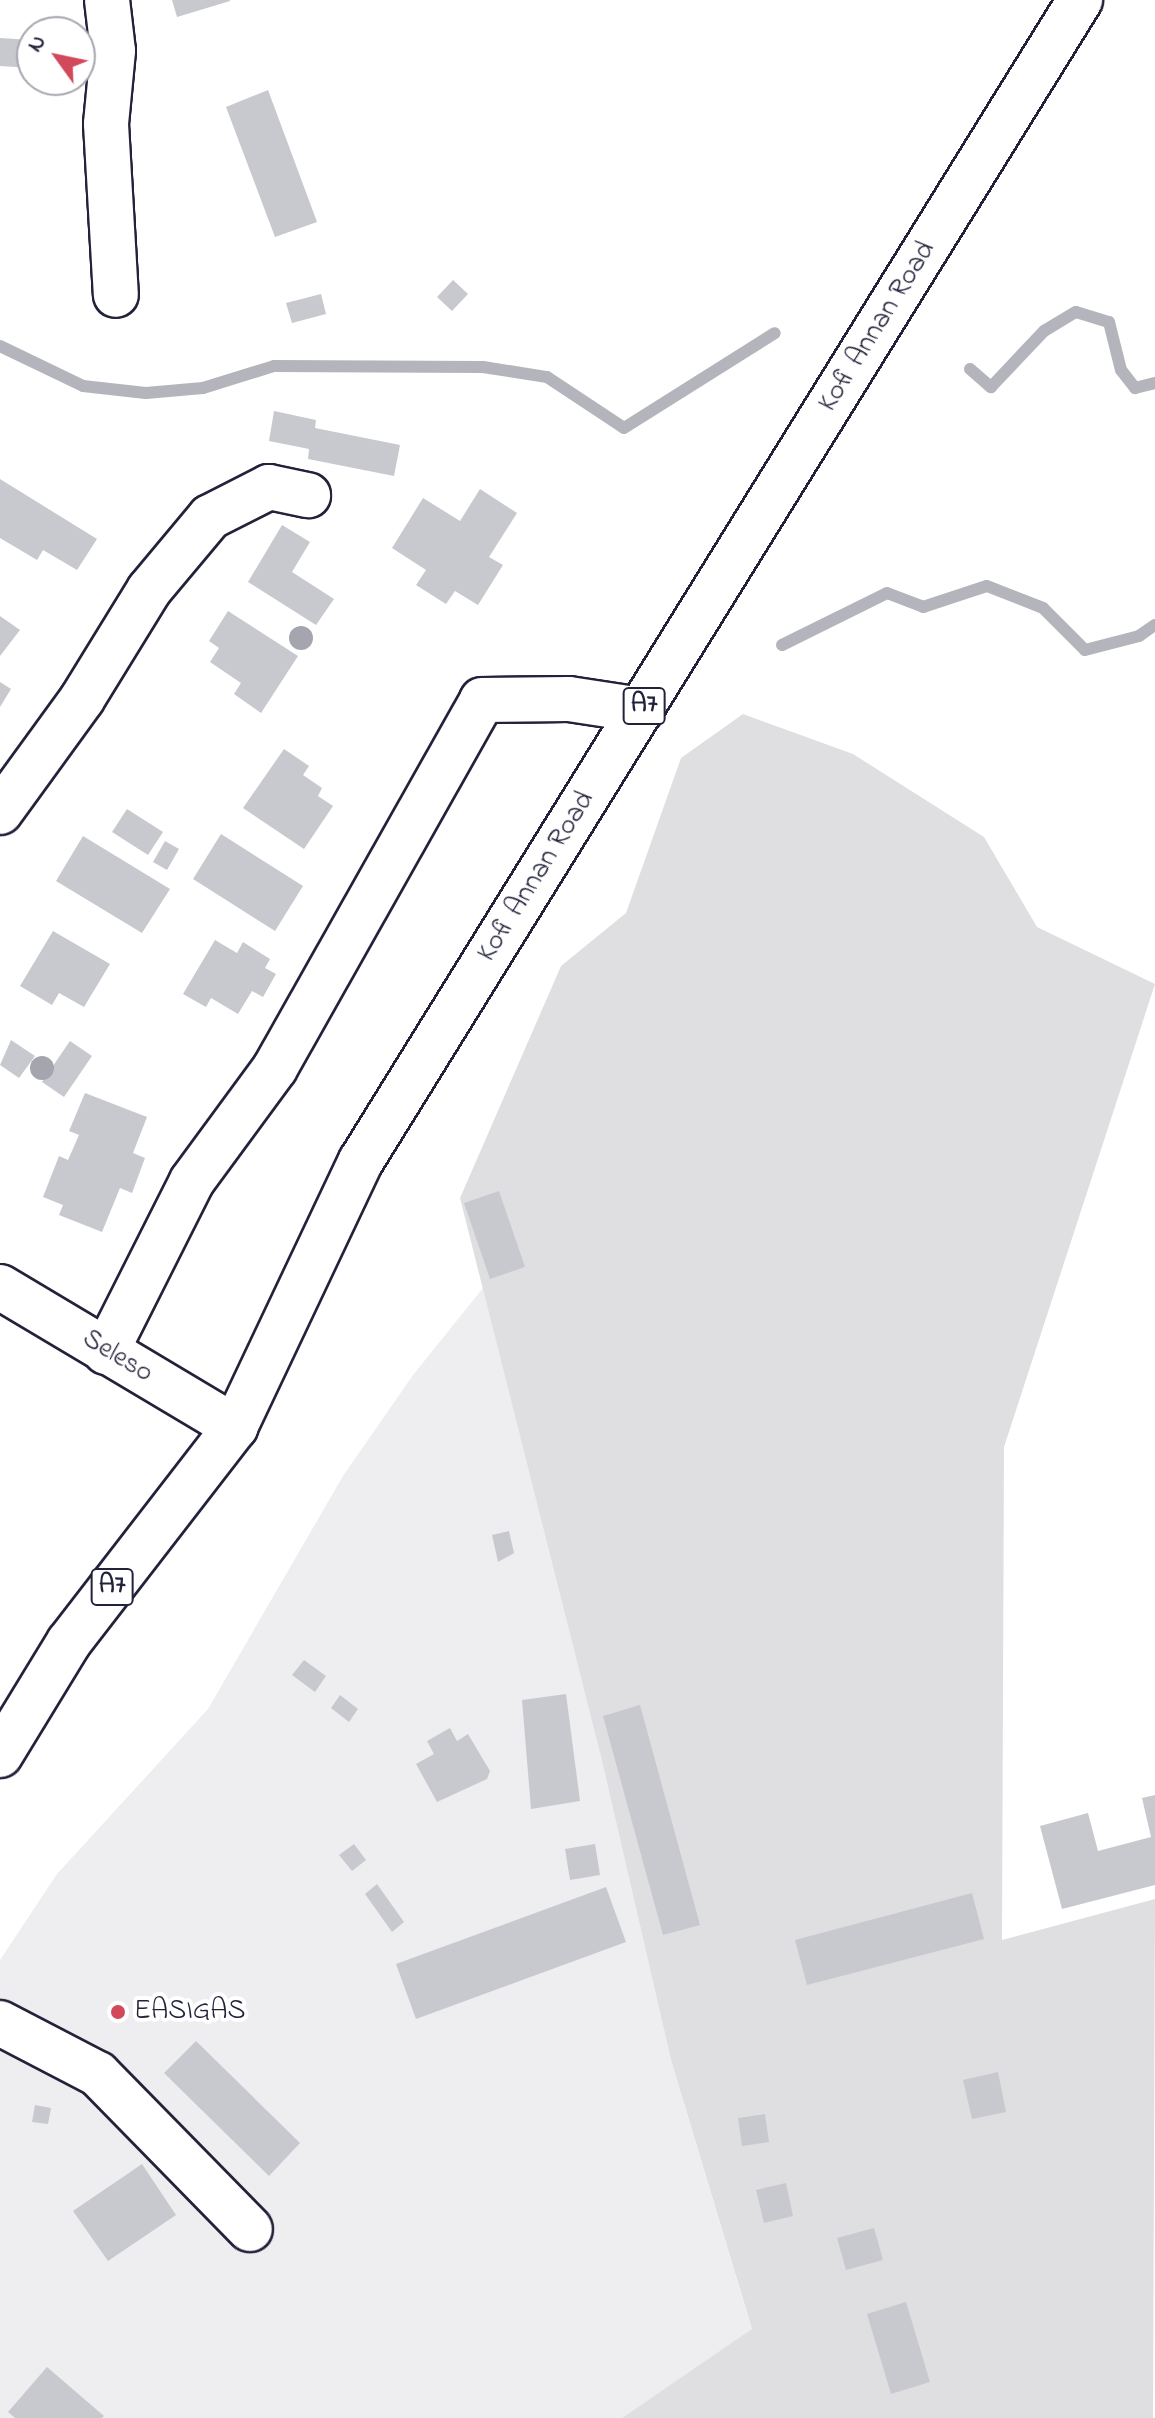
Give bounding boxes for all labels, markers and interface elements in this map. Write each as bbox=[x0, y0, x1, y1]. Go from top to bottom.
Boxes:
north arrow bbox=[16, 16, 96, 96]
text: N bbox=[20, 29, 55, 59]
street label: Kofi Annan Road bbox=[812, 235, 944, 419]
road number: A7 bbox=[622, 684, 666, 728]
street label: Kofi Annan Road bbox=[471, 785, 603, 969]
street label: Seleso bbox=[76, 1323, 158, 1391]
road number: A7 bbox=[90, 1565, 134, 1609]
place label: EASIGAS bbox=[134, 1995, 246, 2029]
marker: EASIGAS bbox=[109, 2003, 127, 2021]

